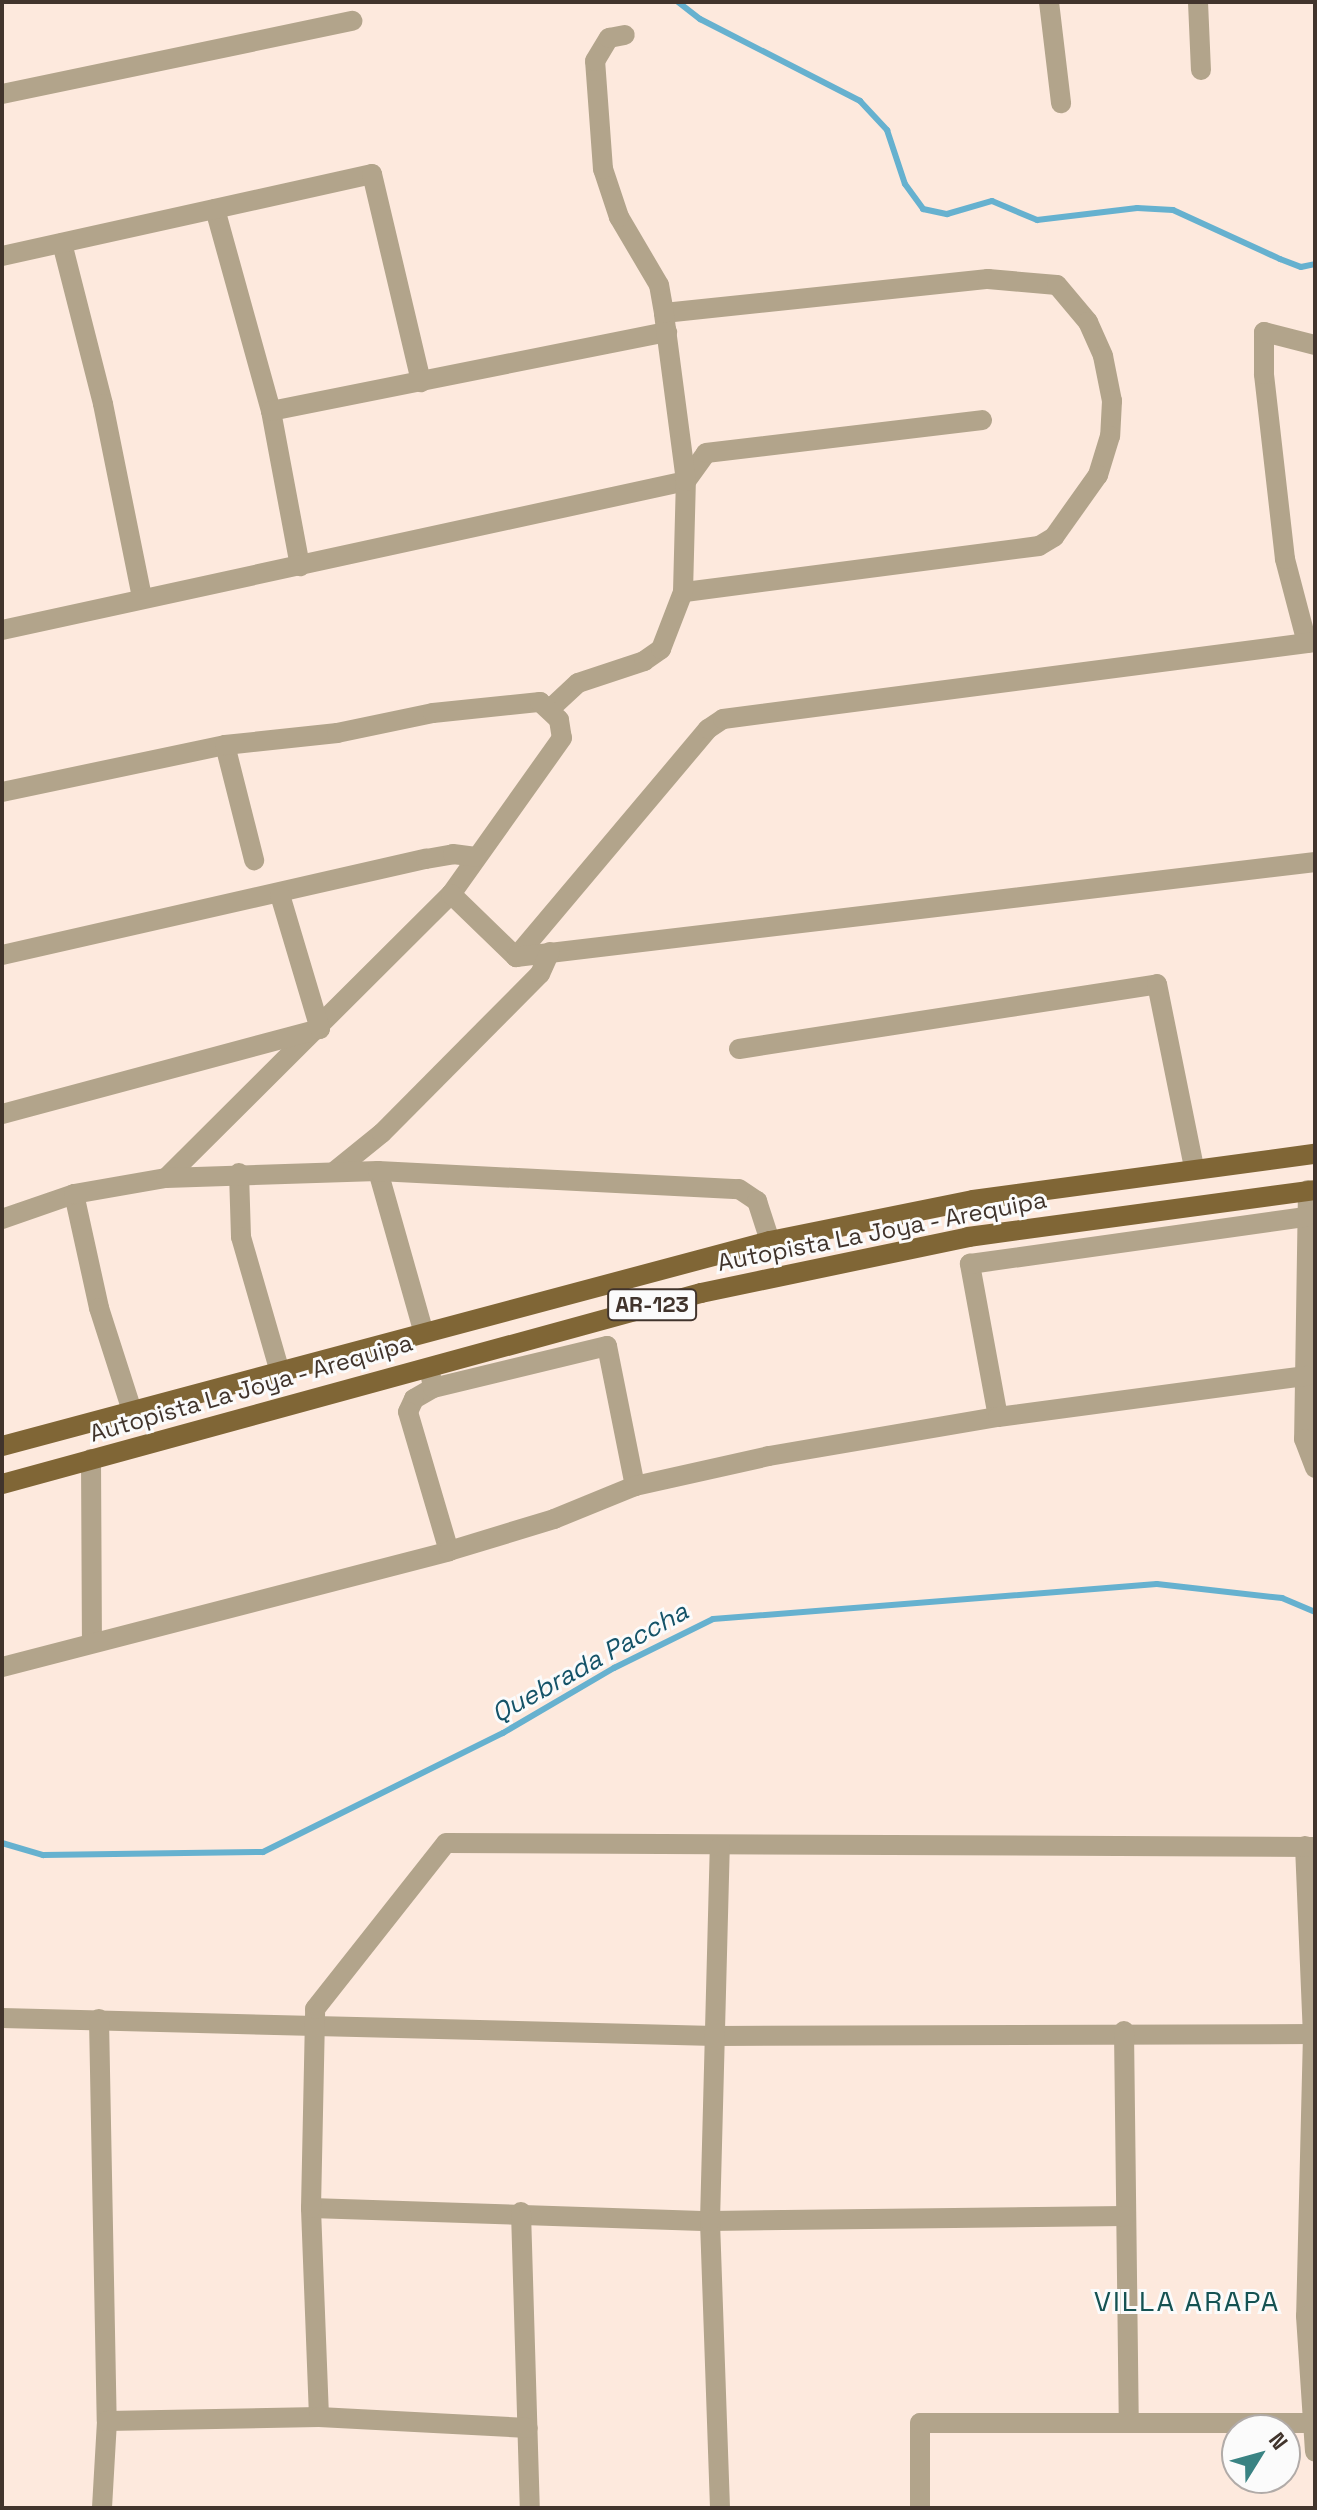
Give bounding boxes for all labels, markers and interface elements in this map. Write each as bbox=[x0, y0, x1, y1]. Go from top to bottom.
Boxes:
street label: Autopista La Joya - Arequipa bbox=[714, 1185, 1050, 1277]
road number: AR-123 bbox=[606, 1287, 698, 1323]
street label: Autopista La Joya - Arequipa bbox=[85, 1328, 417, 1448]
water label: Quebrada Paccha bbox=[486, 1596, 694, 1730]
district label: VILLA ARAPA bbox=[1093, 2284, 1281, 2318]
north arrow bbox=[1221, 2414, 1301, 2494]
text: N bbox=[1263, 2426, 1294, 2455]

